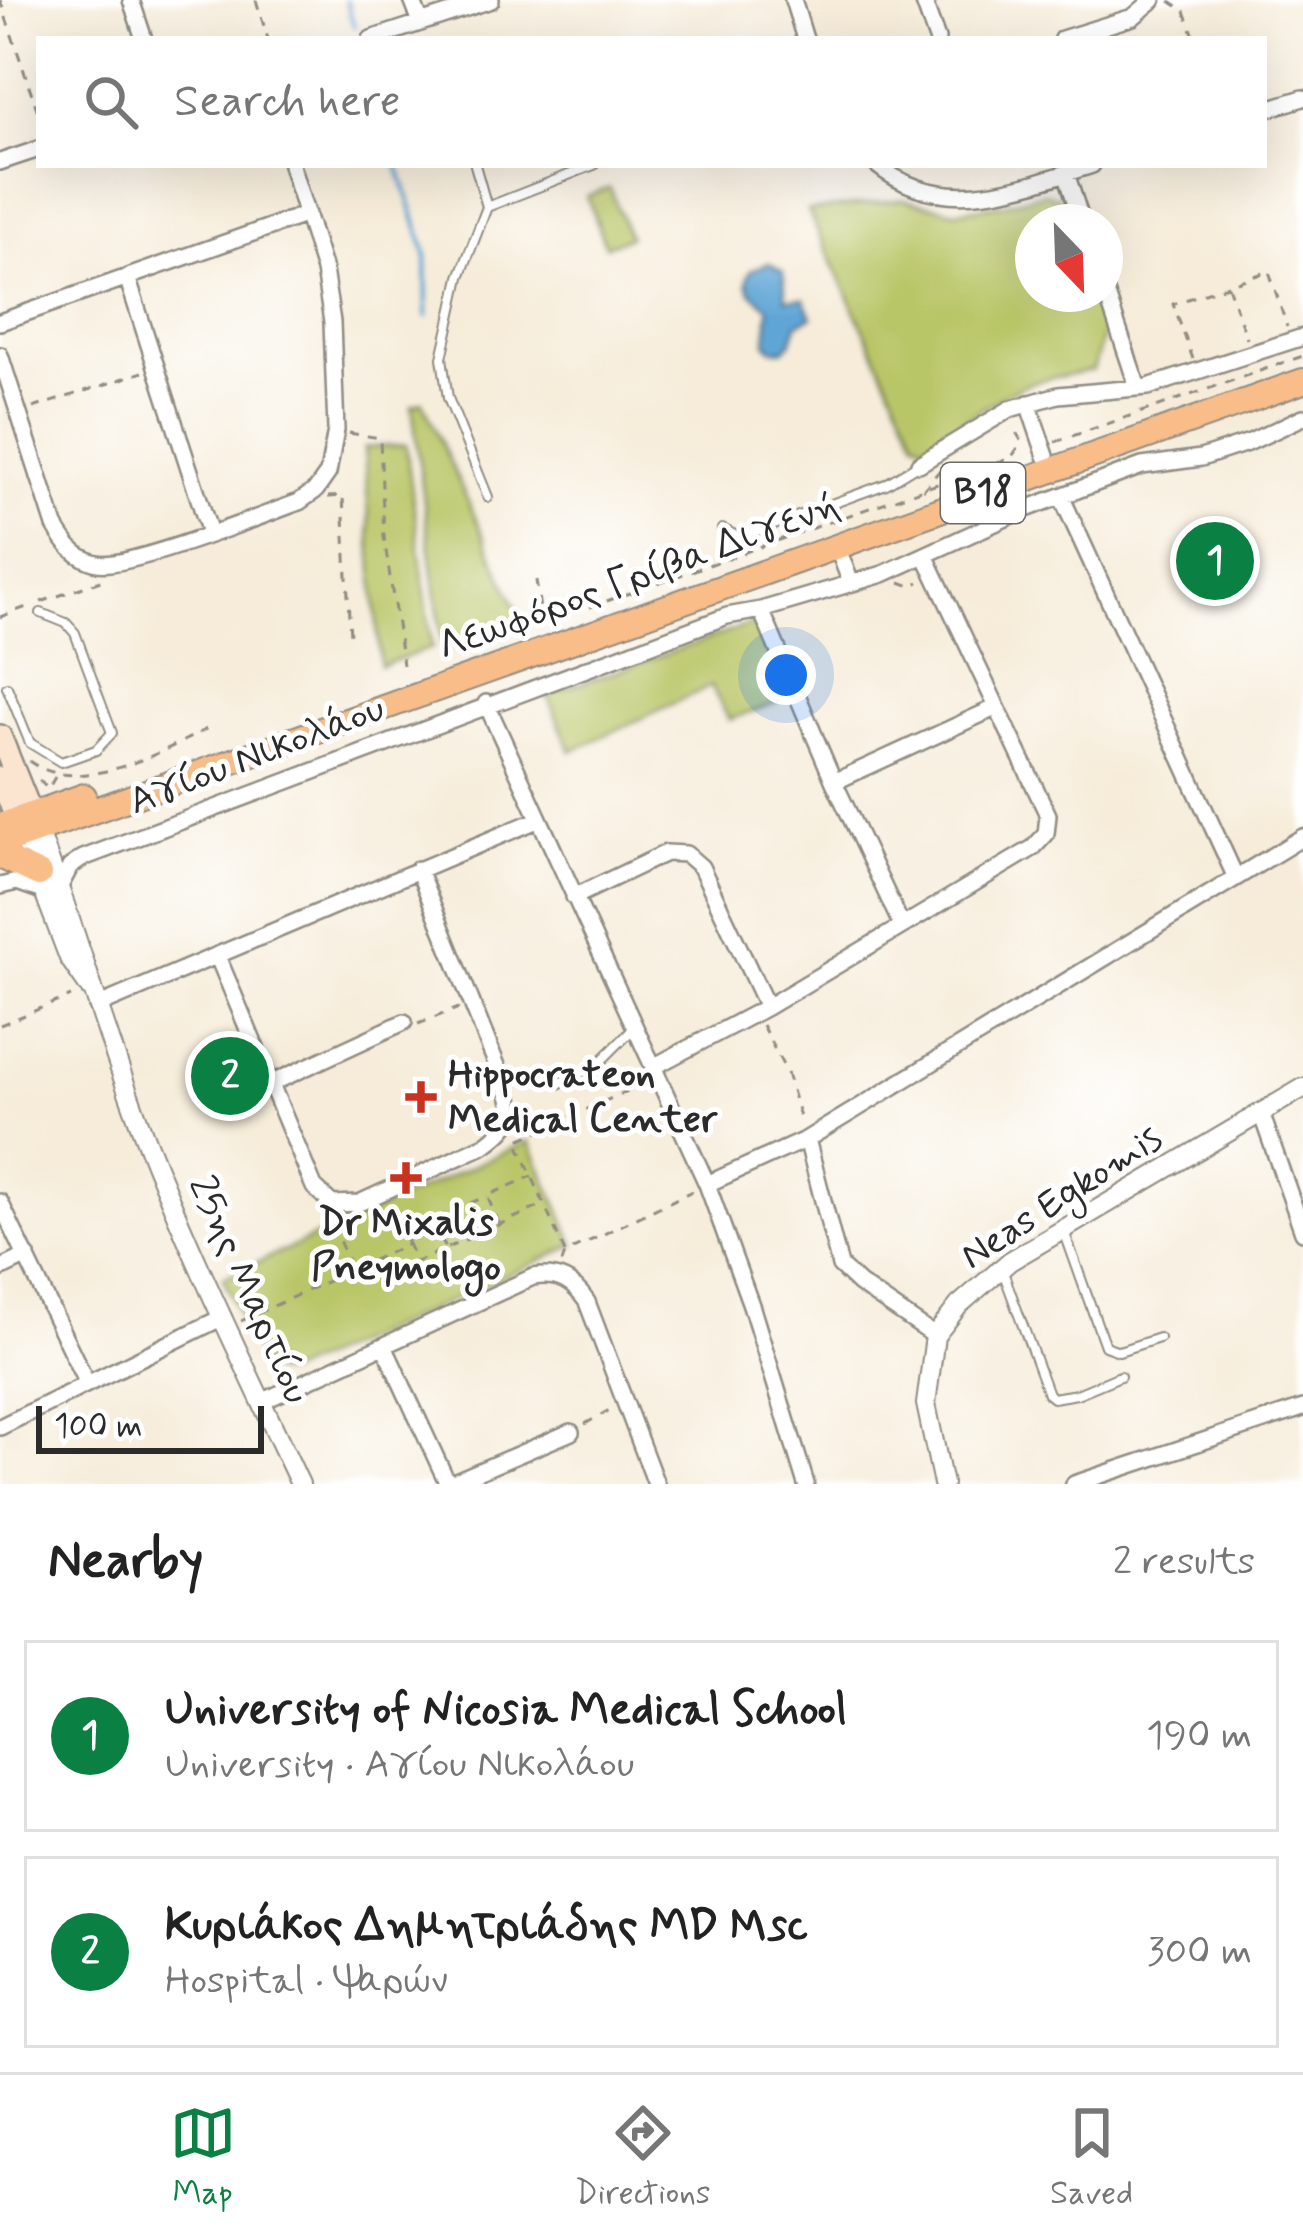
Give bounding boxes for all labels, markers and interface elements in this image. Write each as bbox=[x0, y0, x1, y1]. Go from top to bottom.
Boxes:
search box bbox=[36, 36, 1267, 168]
icon: search bbox=[78, 69, 144, 135]
text: Search here bbox=[174, 73, 401, 132]
north arrow bbox=[1015, 204, 1123, 312]
road number: B18 bbox=[941, 463, 1025, 523]
street label: Λεωφόρος Γρίβα Διγενή bbox=[431, 481, 847, 673]
pin: 1 bbox=[1176, 516, 1254, 606]
your location bbox=[756, 645, 816, 705]
street label: Αγίου Νικολάου bbox=[122, 684, 392, 828]
pin: 2 bbox=[191, 1031, 269, 1121]
place label: Hippocrateon Medical Center bbox=[448, 1050, 718, 1146]
marker: Hippocrateon Medical Center bbox=[405, 1081, 437, 1113]
street label: Neas Egkomis bbox=[951, 1114, 1174, 1285]
marker: Dr Mixalis Pneymologo bbox=[390, 1162, 422, 1194]
street label: 25ης Μαρτίου bbox=[175, 1168, 321, 1412]
place label: Dr Mixalis Pneymologo bbox=[311, 1198, 501, 1297]
scale bar bbox=[36, 1400, 264, 1453]
text: 100 m bbox=[54, 1405, 143, 1449]
text: Nearby bbox=[48, 1529, 203, 1595]
text: 2 results bbox=[1113, 1537, 1255, 1588]
text: University of Nicosia Medical School bbox=[165, 1681, 847, 1740]
text: 1 bbox=[81, 1711, 99, 1762]
text: 190 m bbox=[1146, 1711, 1252, 1762]
text: University · Αγίου Νικολάου bbox=[165, 1740, 634, 1791]
text: Κυριάκος Δημητριάδης MD Msc bbox=[165, 1897, 808, 1956]
text: 2 bbox=[80, 1927, 100, 1978]
text: 300 m bbox=[1147, 1927, 1252, 1978]
text: Hospital · Ψαρών bbox=[165, 1956, 448, 2007]
tab: Map bbox=[170, 2100, 236, 2216]
tab: Directions bbox=[575, 2100, 711, 2216]
tab: Saved bbox=[1050, 2100, 1133, 2216]

